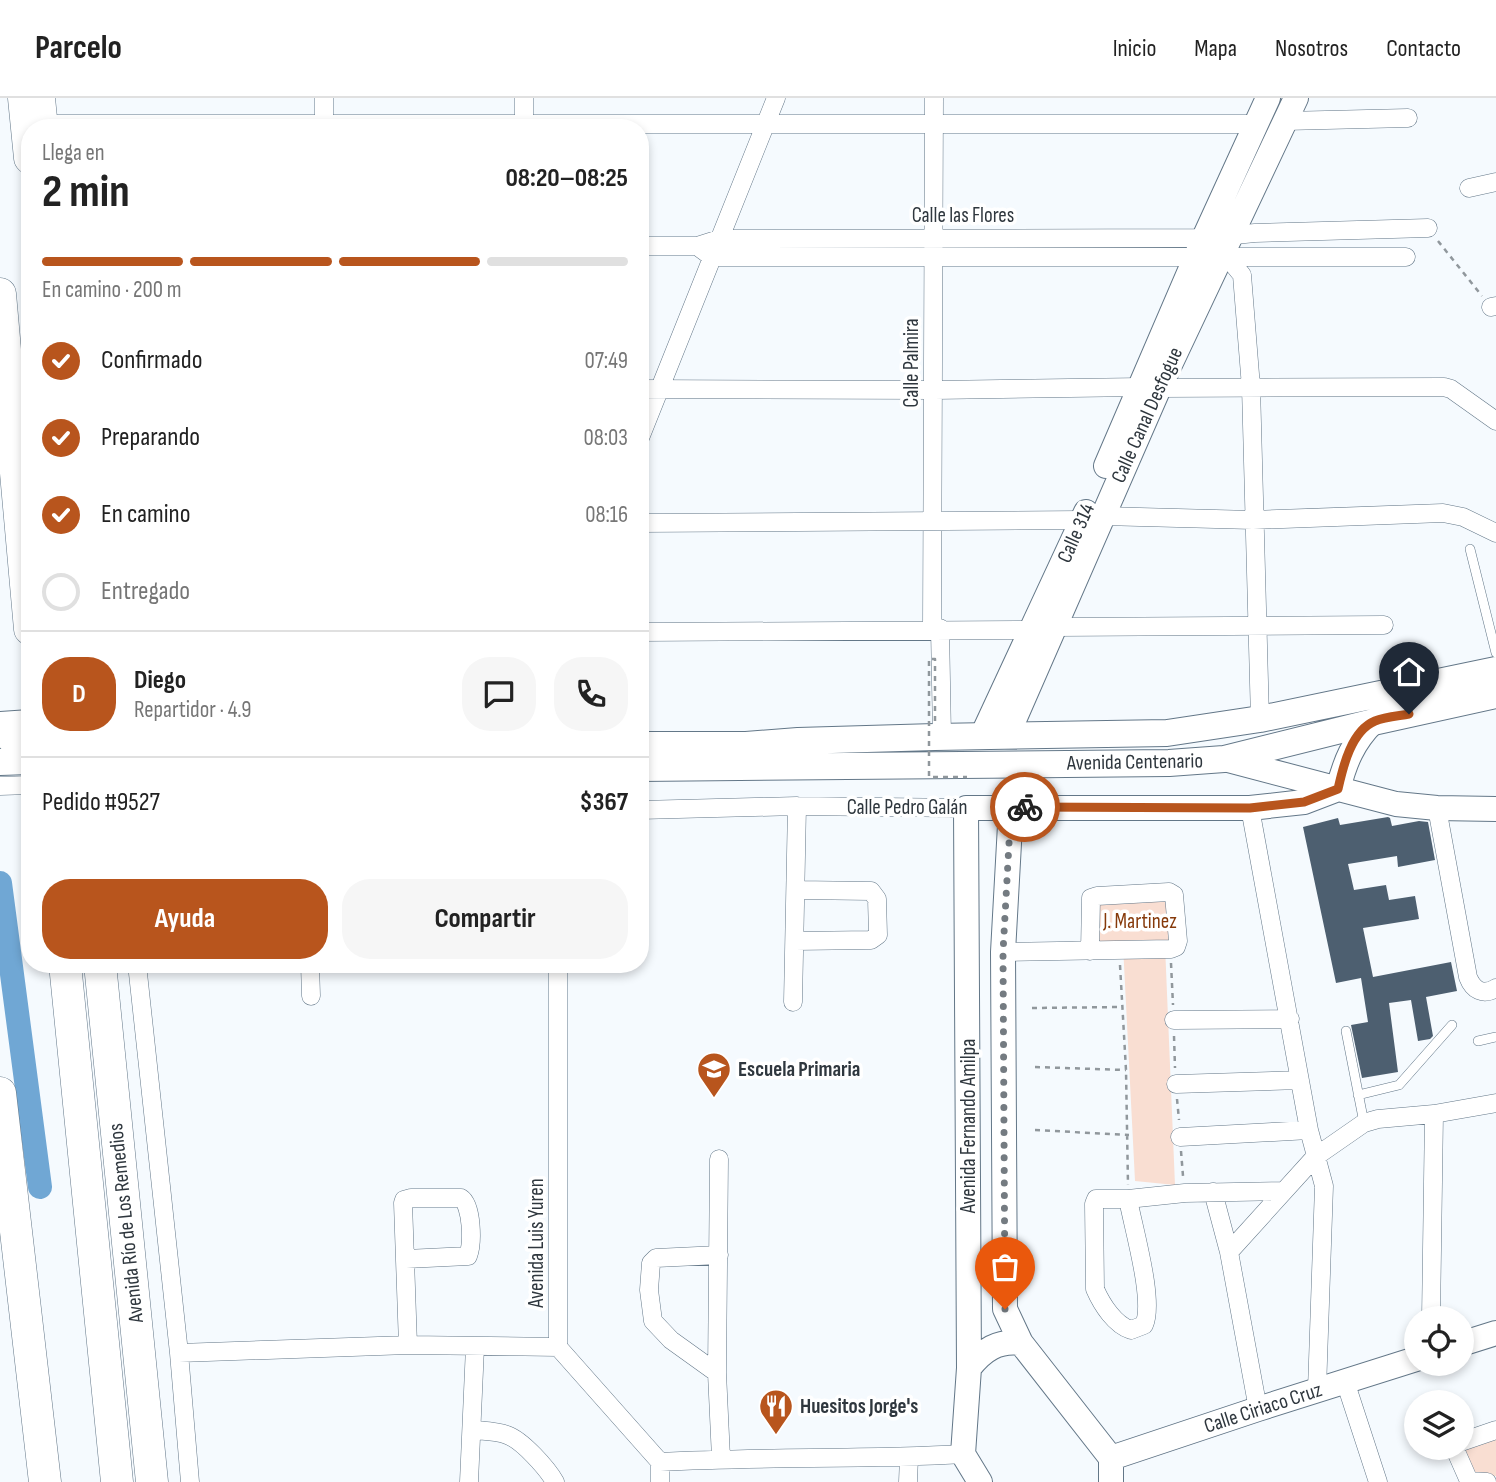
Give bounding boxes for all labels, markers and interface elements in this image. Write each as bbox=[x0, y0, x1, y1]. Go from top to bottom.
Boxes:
text: Parcelo bbox=[35, 28, 122, 68]
text: Inicio bbox=[1113, 34, 1156, 63]
text: Mapa bbox=[1194, 34, 1237, 63]
text: Nosotros bbox=[1275, 34, 1348, 63]
text: Contacto bbox=[1386, 34, 1461, 63]
text: Llega en bbox=[42, 139, 105, 167]
text: 08:20–08:25 bbox=[505, 163, 628, 194]
text: 2 min bbox=[42, 165, 130, 220]
street label: Calle las Flores bbox=[912, 203, 1014, 228]
text: En camino · 200 m bbox=[42, 276, 181, 304]
street label: Calle Palmira bbox=[899, 318, 924, 408]
icon: check bbox=[42, 342, 80, 380]
street label: Calle Canal Desfogue bbox=[1106, 343, 1188, 487]
text: Confirmado bbox=[101, 345, 202, 376]
text: 07:49 bbox=[585, 347, 628, 375]
icon: check bbox=[42, 419, 80, 457]
text: Preparando bbox=[101, 422, 200, 453]
text: 08:03 bbox=[583, 424, 628, 452]
icon: check bbox=[42, 496, 80, 534]
text: En camino bbox=[101, 499, 191, 530]
street label: Calle 314 bbox=[1052, 499, 1100, 567]
text: 08:16 bbox=[585, 501, 628, 529]
text: Entregado bbox=[101, 576, 190, 607]
pin bbox=[1379, 642, 1439, 714]
icon: home bbox=[1390, 653, 1428, 691]
button: chat bbox=[462, 657, 536, 731]
button: phone bbox=[554, 657, 628, 731]
text: Diego bbox=[134, 665, 186, 696]
text: D bbox=[72, 679, 86, 710]
text: Repartidor · 4.9 bbox=[134, 696, 251, 724]
street label: Avenida Centenario bbox=[1066, 748, 1203, 776]
courier bbox=[990, 772, 1060, 842]
text: Pedido #9527 bbox=[42, 787, 160, 818]
text: $367 bbox=[579, 787, 628, 818]
icon: bike bbox=[1006, 788, 1044, 826]
street label: Calle Pedro Galán bbox=[847, 795, 967, 820]
button: Ayuda bbox=[42, 879, 328, 959]
button: Compartir bbox=[342, 879, 628, 959]
park label: J. Martinez bbox=[1102, 909, 1177, 934]
street label: Avenida Fernando Amilpa bbox=[956, 1039, 981, 1214]
school or university icon: Escuela Primaria bbox=[695, 1050, 733, 1099]
place label: Escuela Primaria bbox=[738, 1057, 860, 1082]
street label: Avenida Río de Los Remedios bbox=[103, 1122, 149, 1325]
street label: Avenida Luis Yuren bbox=[524, 1178, 549, 1309]
pin bbox=[975, 1237, 1035, 1309]
icon: bag bbox=[986, 1248, 1024, 1286]
map controls bbox=[1404, 1306, 1474, 1460]
button: locate bbox=[1404, 1306, 1474, 1376]
street label: Calle Ciriaco Cruz bbox=[1201, 1377, 1326, 1439]
restaurant icon: Huesitos Jorge's bbox=[757, 1387, 795, 1436]
button: layers bbox=[1404, 1390, 1474, 1460]
place label: Huesitos Jorge's bbox=[800, 1394, 918, 1419]

